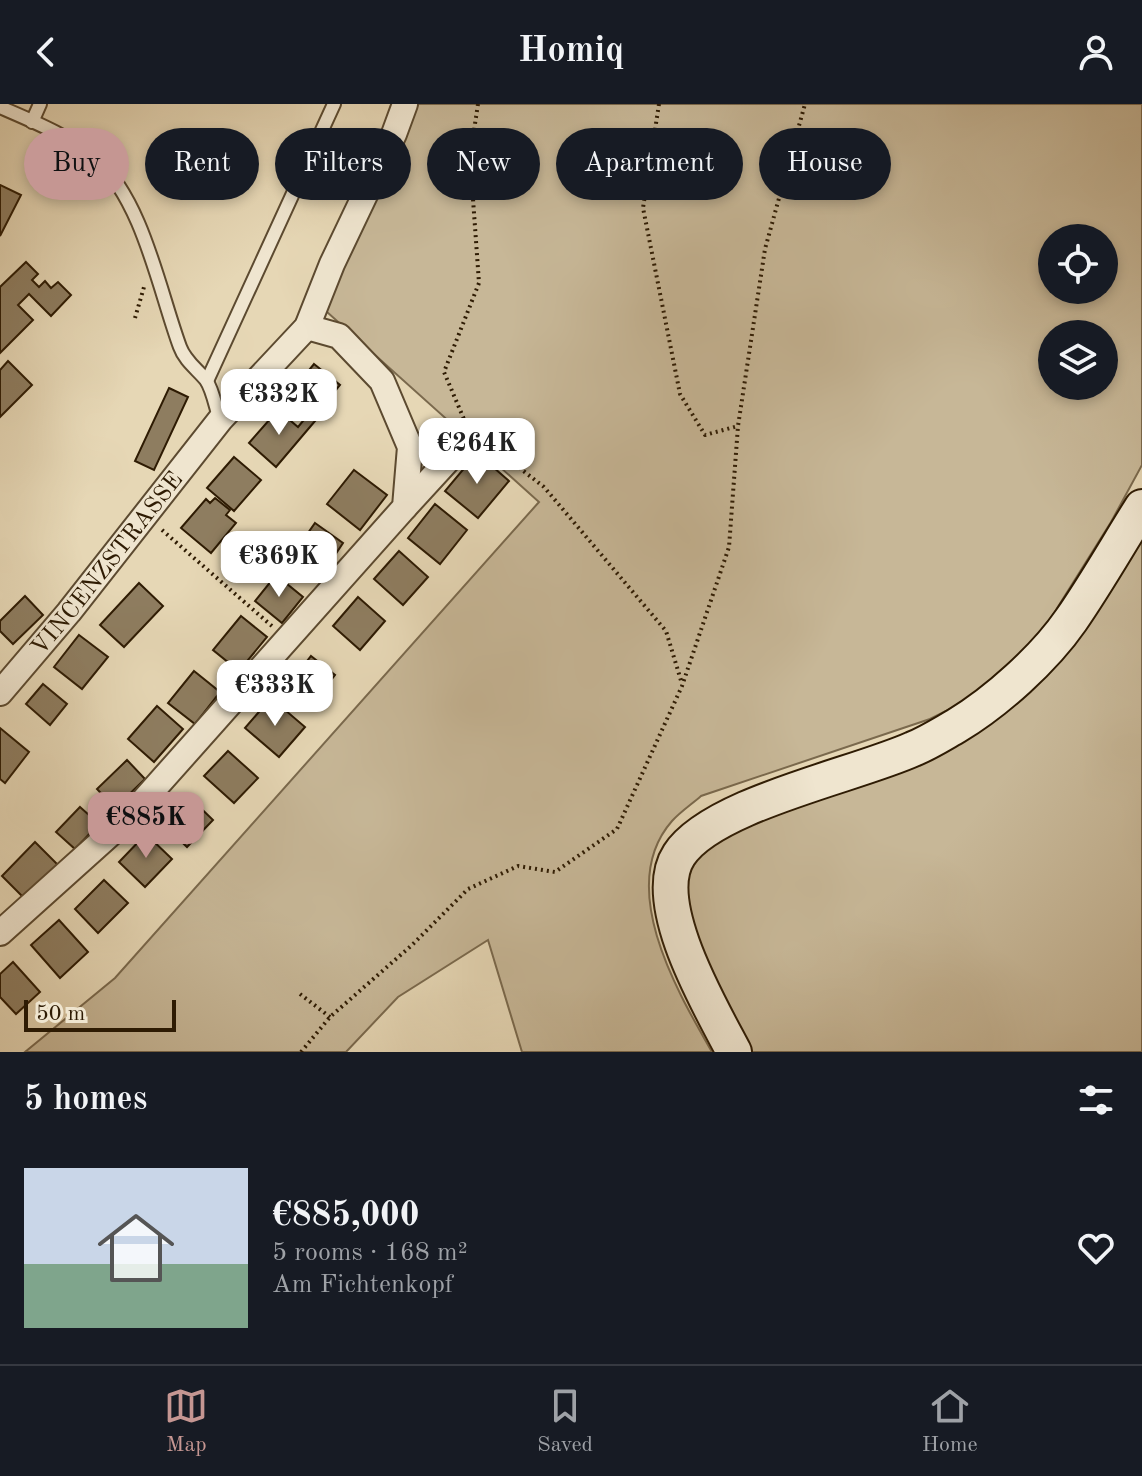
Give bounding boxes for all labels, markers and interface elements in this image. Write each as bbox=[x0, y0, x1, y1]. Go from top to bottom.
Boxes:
icon: back bbox=[24, 30, 68, 74]
icon: person bbox=[1074, 30, 1118, 74]
text: Homiq bbox=[518, 34, 624, 70]
chip: Buy bbox=[24, 128, 129, 200]
chip: Rent bbox=[145, 128, 259, 200]
chip: Filters bbox=[275, 128, 411, 200]
chip: New bbox=[427, 128, 540, 200]
chip: Apartment bbox=[556, 128, 743, 200]
chip: House bbox=[759, 128, 891, 200]
map controls bbox=[1038, 224, 1118, 400]
button: locate bbox=[1038, 224, 1118, 304]
button: layers bbox=[1038, 320, 1118, 400]
pin: €332K bbox=[223, 369, 335, 437]
text: €332K bbox=[239, 382, 319, 408]
pin: €264K bbox=[421, 418, 533, 486]
text: €264K bbox=[437, 431, 517, 457]
street label: VINCENZSTRASSE bbox=[28, 468, 188, 661]
pin: €369K bbox=[223, 531, 335, 599]
text: €369K bbox=[239, 544, 319, 570]
pin: €333K bbox=[219, 660, 331, 728]
text: €333K bbox=[235, 673, 315, 699]
pin: €885K bbox=[90, 792, 202, 860]
text: €885K bbox=[106, 805, 186, 831]
scale bar bbox=[24, 996, 176, 1032]
text: 50 m bbox=[36, 1003, 85, 1025]
icon: filters bbox=[1074, 1078, 1118, 1122]
text: 5 homes bbox=[24, 1083, 147, 1117]
text: €885,000 bbox=[272, 1199, 420, 1233]
icon: home bbox=[88, 1200, 184, 1296]
icon: heart bbox=[1074, 1226, 1118, 1270]
text: 5 rooms · 168 m² bbox=[272, 1240, 468, 1266]
text: Am Fichtenkopf bbox=[272, 1272, 453, 1298]
tab: Map bbox=[164, 1384, 208, 1459]
tab: Saved bbox=[537, 1384, 593, 1459]
tab: Home bbox=[922, 1384, 978, 1459]

